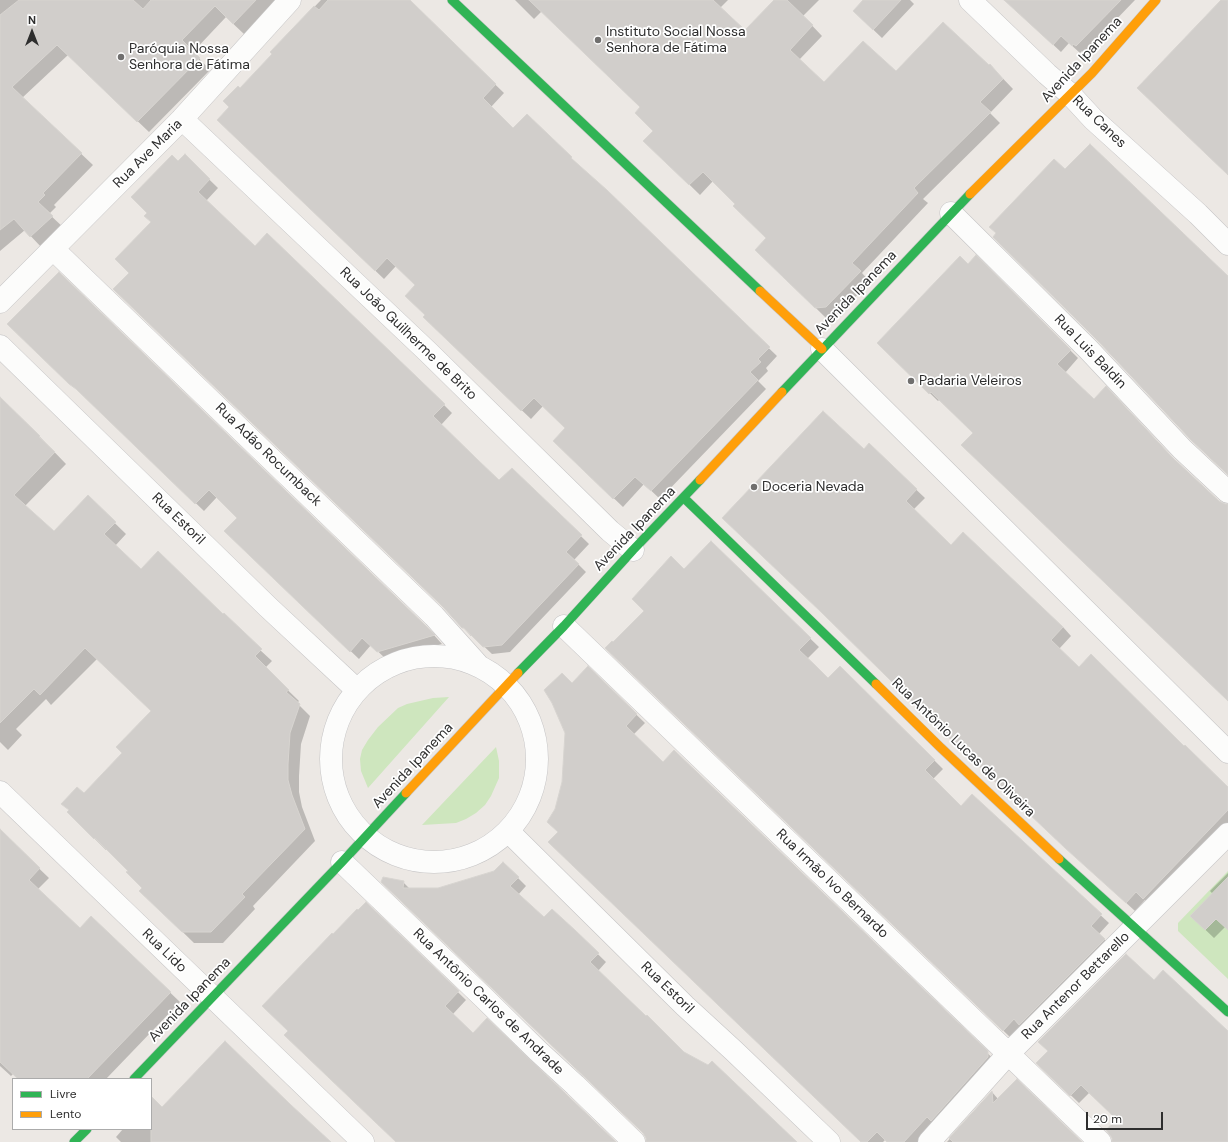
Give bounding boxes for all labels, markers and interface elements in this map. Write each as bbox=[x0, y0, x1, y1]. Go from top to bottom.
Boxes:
north arrow bbox=[12, 12, 52, 52]
text: N bbox=[28, 13, 36, 27]
street label: Avenida Ipanema bbox=[1038, 14, 1126, 106]
place label: Instituto Social Nossa Senhora de Fátima bbox=[606, 24, 746, 56]
marker: Instituto Social Nossa Senhora de Fátima bbox=[593, 35, 603, 45]
place label: Paróquia Nossa Senhora de Fátima bbox=[129, 41, 250, 74]
marker: Paróquia Nossa Senhora de Fátima bbox=[116, 52, 126, 62]
street label: Rua Canes bbox=[1069, 92, 1129, 152]
street label: Rua Ave Maria bbox=[110, 116, 186, 192]
street label: Avenida Ipanema bbox=[811, 247, 901, 339]
street label: Rua João Guilherme de Brito bbox=[336, 264, 480, 404]
street label: Rua Luis Baldin bbox=[1050, 311, 1130, 393]
place label: Padaria Veleiros bbox=[919, 373, 1022, 389]
marker: Padaria Veleiros bbox=[906, 376, 916, 386]
street label: Rua Adão Rocumback bbox=[211, 400, 325, 510]
place label: Doceria Nevada bbox=[762, 479, 864, 495]
marker: Doceria Nevada bbox=[749, 482, 759, 492]
street label: Avenida Ipanema bbox=[590, 483, 680, 575]
street label: Rua Estoril bbox=[148, 489, 208, 549]
street label: Rua Antônio Lucas de Oliveira bbox=[888, 675, 1038, 821]
street label: Avenida Ipanema bbox=[369, 720, 457, 812]
street label: Rua Irmão Ivo Bernardo bbox=[772, 826, 892, 942]
street label: Rua Antônio Carlos de Andrade bbox=[409, 925, 567, 1079]
street label: Rua Lido bbox=[138, 926, 190, 976]
street label: Rua Antenor Bettarello bbox=[1019, 929, 1133, 1043]
street label: Avenida Ipanema bbox=[145, 954, 235, 1046]
street label: Rua Estoril bbox=[637, 958, 697, 1018]
legend bbox=[12, 1078, 152, 1130]
text: Livre bbox=[50, 1086, 77, 1102]
scale bar bbox=[1088, 1104, 1165, 1130]
text: Lento bbox=[50, 1106, 81, 1122]
text: 20 m bbox=[1093, 1111, 1122, 1127]

